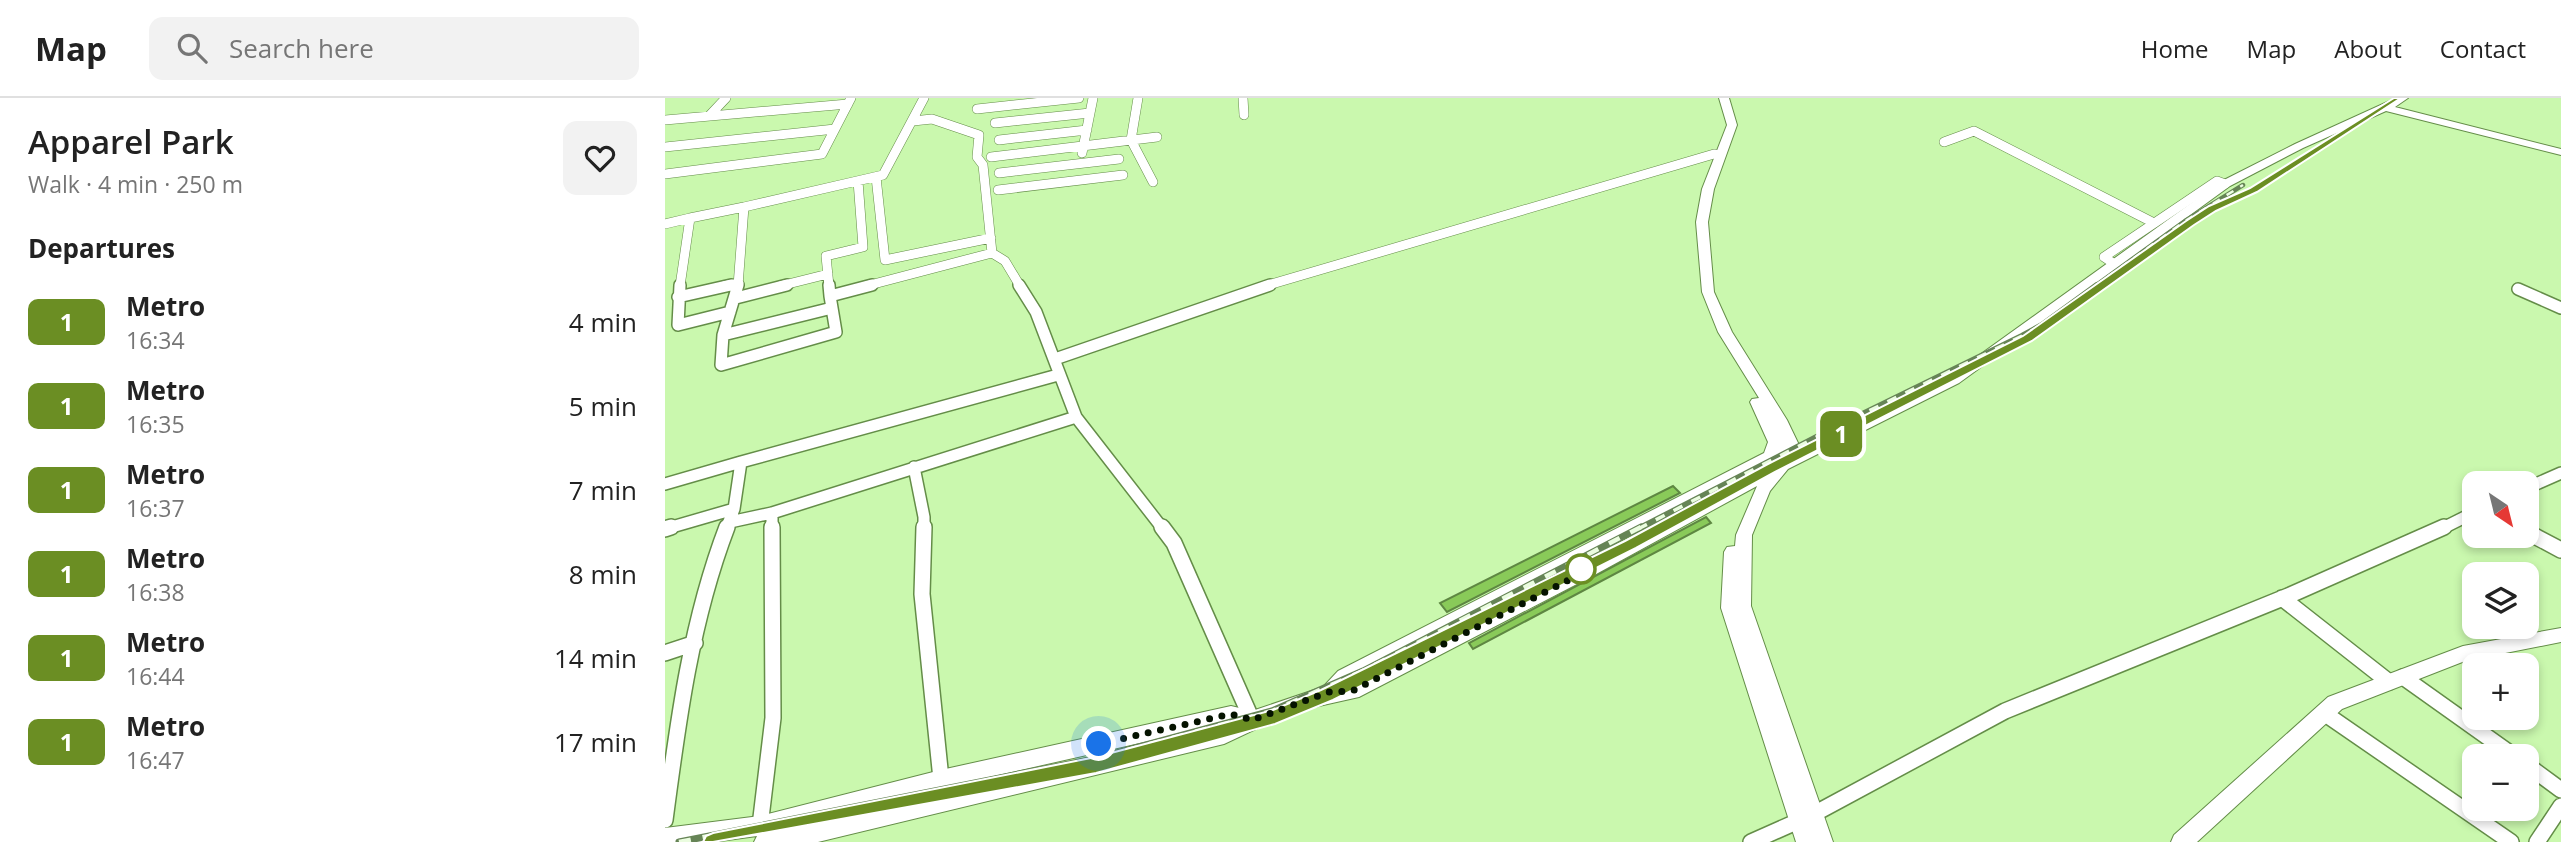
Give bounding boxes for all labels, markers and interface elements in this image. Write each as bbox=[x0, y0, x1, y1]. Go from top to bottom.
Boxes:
search box bbox=[149, 17, 639, 80]
text: Map bbox=[35, 26, 107, 71]
icon: search bbox=[173, 29, 211, 67]
text: Search here bbox=[229, 30, 374, 66]
text: Home bbox=[2141, 32, 2209, 65]
text: Map bbox=[2247, 32, 2296, 65]
text: About bbox=[2334, 32, 2402, 65]
text: Contact bbox=[2440, 32, 2526, 65]
text: Apparel Park bbox=[28, 119, 234, 164]
button: heart bbox=[563, 121, 637, 195]
text: Walk · 4 min · 250 m bbox=[28, 168, 243, 200]
text: Departures bbox=[28, 230, 175, 266]
text: Metro bbox=[126, 288, 205, 324]
text: 4 min bbox=[569, 304, 637, 340]
text: 1 bbox=[60, 305, 73, 338]
text: 16:34 bbox=[126, 324, 185, 356]
text: Metro bbox=[126, 372, 205, 408]
text: 5 min bbox=[569, 388, 637, 424]
text: 1 bbox=[60, 389, 73, 422]
text: 16:35 bbox=[126, 408, 185, 440]
line badge: 1 bbox=[1818, 411, 1864, 457]
text: 1 bbox=[1834, 417, 1848, 450]
text: Metro bbox=[126, 456, 205, 492]
north arrow bbox=[2462, 471, 2539, 548]
map controls bbox=[2462, 471, 2539, 821]
text: 7 min bbox=[569, 472, 637, 508]
text: 1 bbox=[60, 473, 73, 506]
text: 16:37 bbox=[126, 492, 185, 524]
text: Metro bbox=[126, 540, 205, 576]
unlabelled marker bbox=[1566, 554, 1596, 584]
text: 8 min bbox=[569, 556, 637, 592]
text: 1 bbox=[60, 557, 73, 590]
button: layers bbox=[2462, 562, 2539, 639]
text: 16:38 bbox=[126, 576, 185, 608]
text: Metro bbox=[126, 624, 205, 660]
text: 14 min bbox=[554, 640, 637, 676]
text: 1 bbox=[60, 641, 73, 674]
button: + bbox=[2462, 653, 2539, 730]
text: 16:44 bbox=[126, 660, 185, 692]
text: Metro bbox=[126, 708, 205, 744]
text: 17 min bbox=[554, 724, 637, 760]
text: 1 bbox=[60, 725, 73, 758]
your location bbox=[1081, 726, 1116, 761]
text: 16:47 bbox=[126, 744, 185, 776]
button: − bbox=[2462, 744, 2539, 821]

